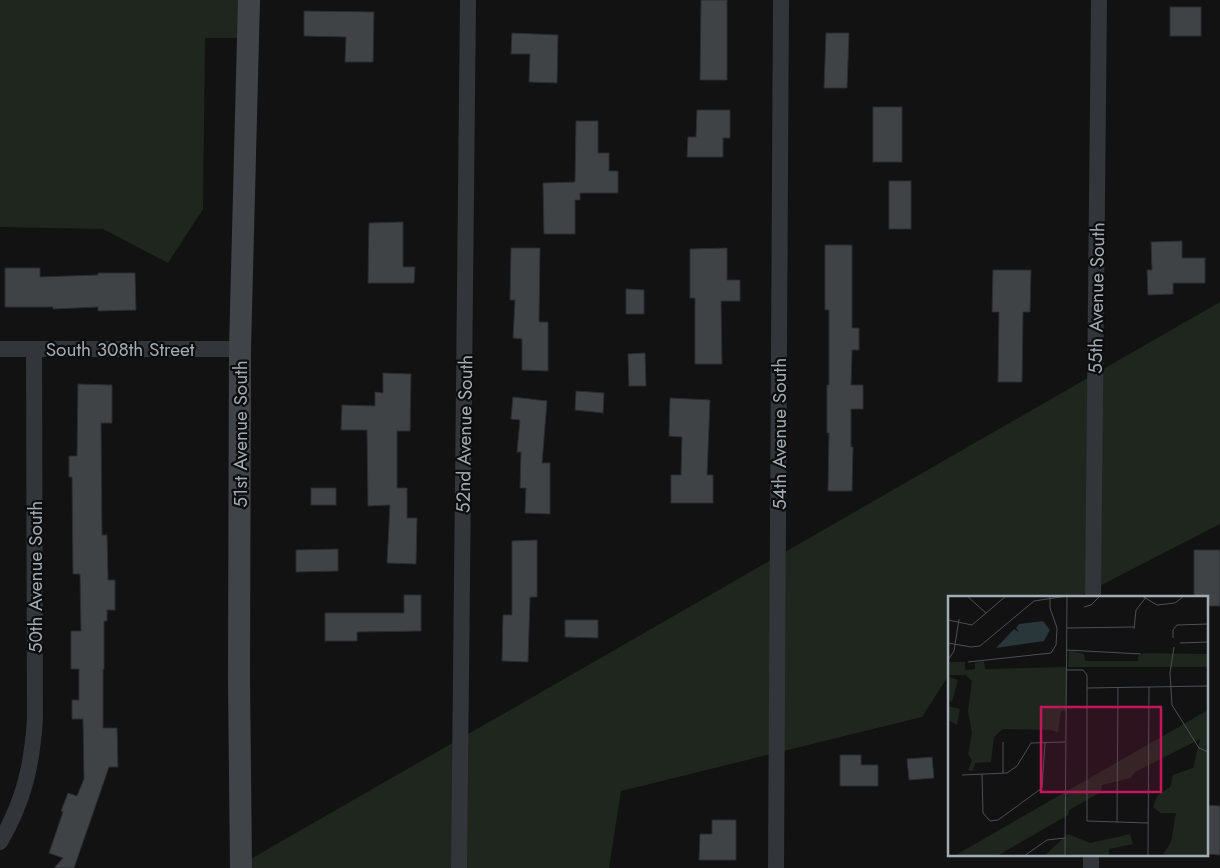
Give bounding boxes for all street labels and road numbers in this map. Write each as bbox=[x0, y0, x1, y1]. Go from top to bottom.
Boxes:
street label: 55th Avenue South bbox=[1082, 222, 1111, 374]
street label: South 308th Street bbox=[46, 336, 195, 363]
street label: 52nd Avenue South bbox=[450, 355, 479, 513]
street label: 54th Avenue South bbox=[766, 358, 793, 510]
street label: 51st Avenue South bbox=[227, 360, 254, 508]
street label: 50th Avenue South bbox=[22, 501, 49, 653]

